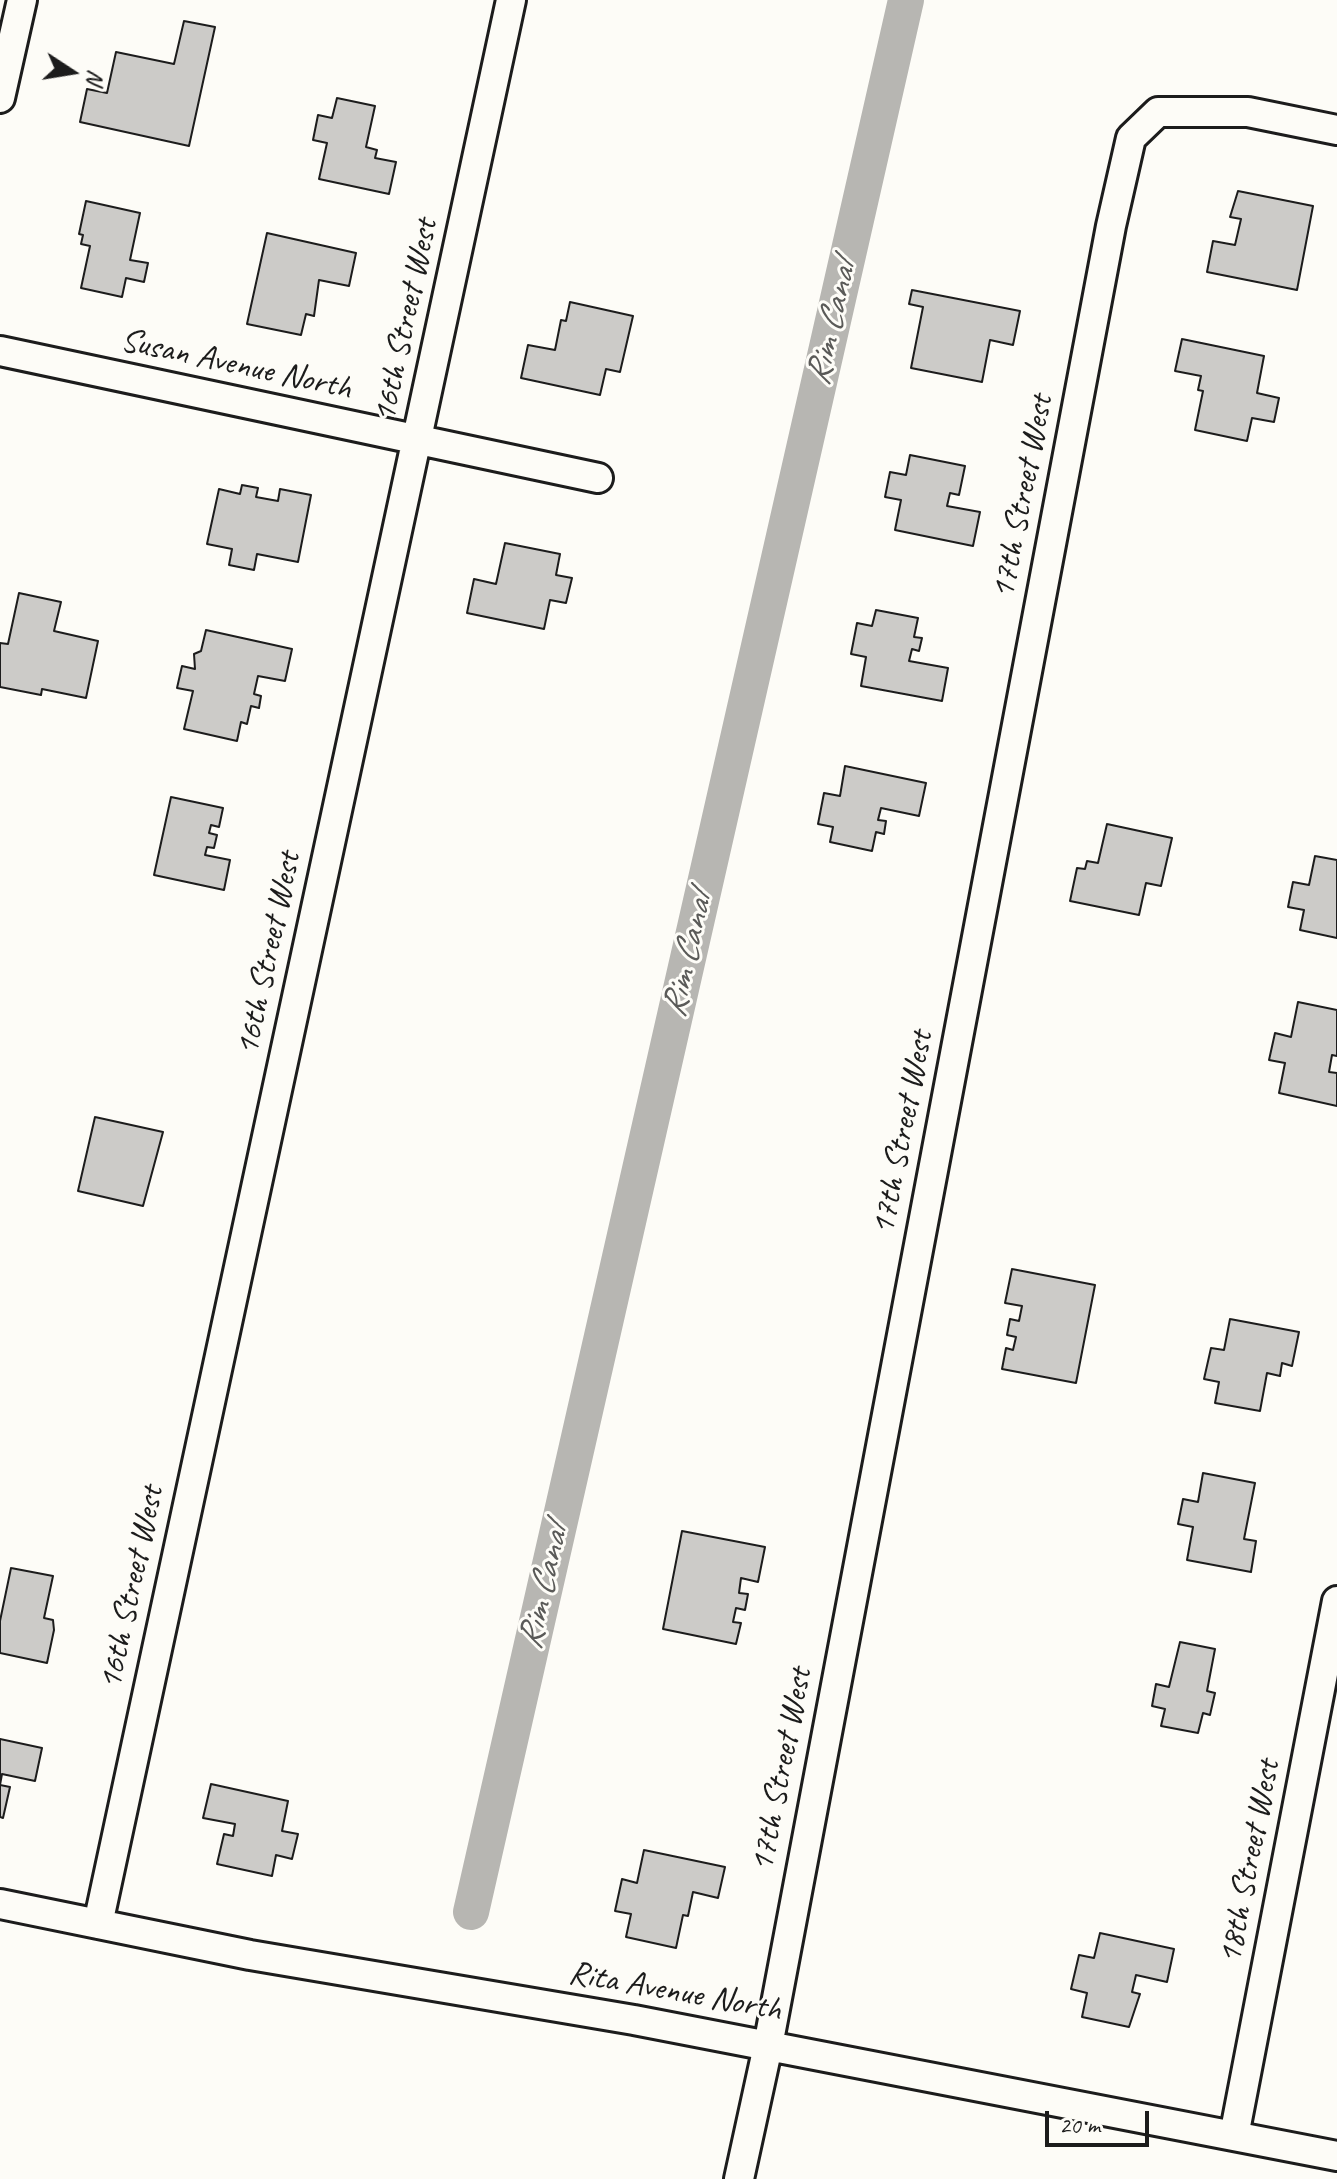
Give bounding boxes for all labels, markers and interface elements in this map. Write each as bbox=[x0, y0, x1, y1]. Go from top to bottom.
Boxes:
north arrow bbox=[32, 32, 112, 112]
text: N bbox=[80, 67, 111, 87]
street label: 16th Street West bbox=[365, 216, 447, 426]
water label: Rim Canal bbox=[797, 259, 867, 389]
street label: Susan Avenue North bbox=[117, 321, 355, 409]
street label: 17th Street West bbox=[983, 392, 1063, 602]
street label: 16th Street West bbox=[228, 849, 310, 1059]
water label: Rim Canal bbox=[653, 891, 723, 1021]
street label: 17th Street West bbox=[863, 1028, 943, 1238]
street label: 16th Street West bbox=[91, 1483, 173, 1693]
water label: Rim Canal bbox=[509, 1523, 579, 1653]
street label: 17th Street West bbox=[742, 1665, 822, 1875]
street label: 18th Street West bbox=[1210, 1757, 1290, 1967]
street label: Rita Avenue North bbox=[565, 1953, 785, 2031]
scale bar bbox=[1049, 2095, 1153, 2145]
text: 20 m bbox=[1059, 2110, 1100, 2140]

